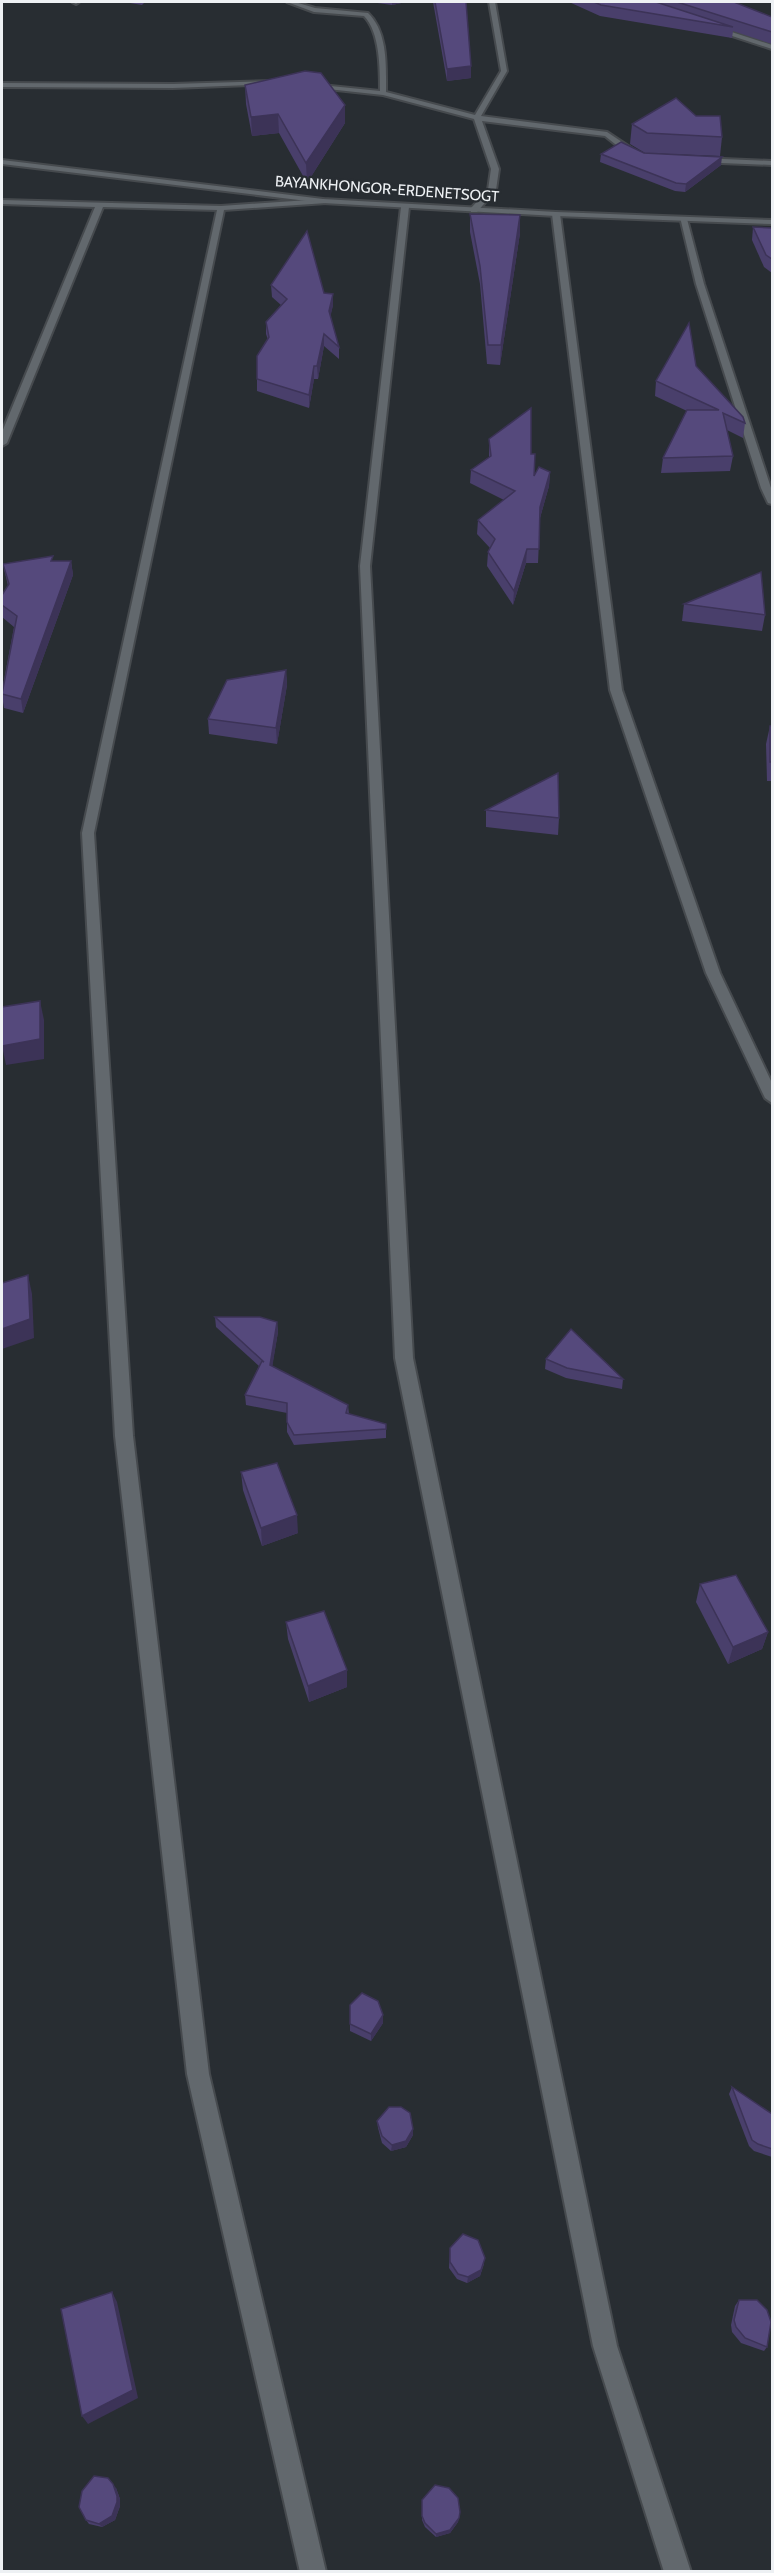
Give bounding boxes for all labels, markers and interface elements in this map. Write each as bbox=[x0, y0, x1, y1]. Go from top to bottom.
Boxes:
street label: BAYANKHONGOR-ERDENETSOGT bbox=[274, 172, 500, 206]

